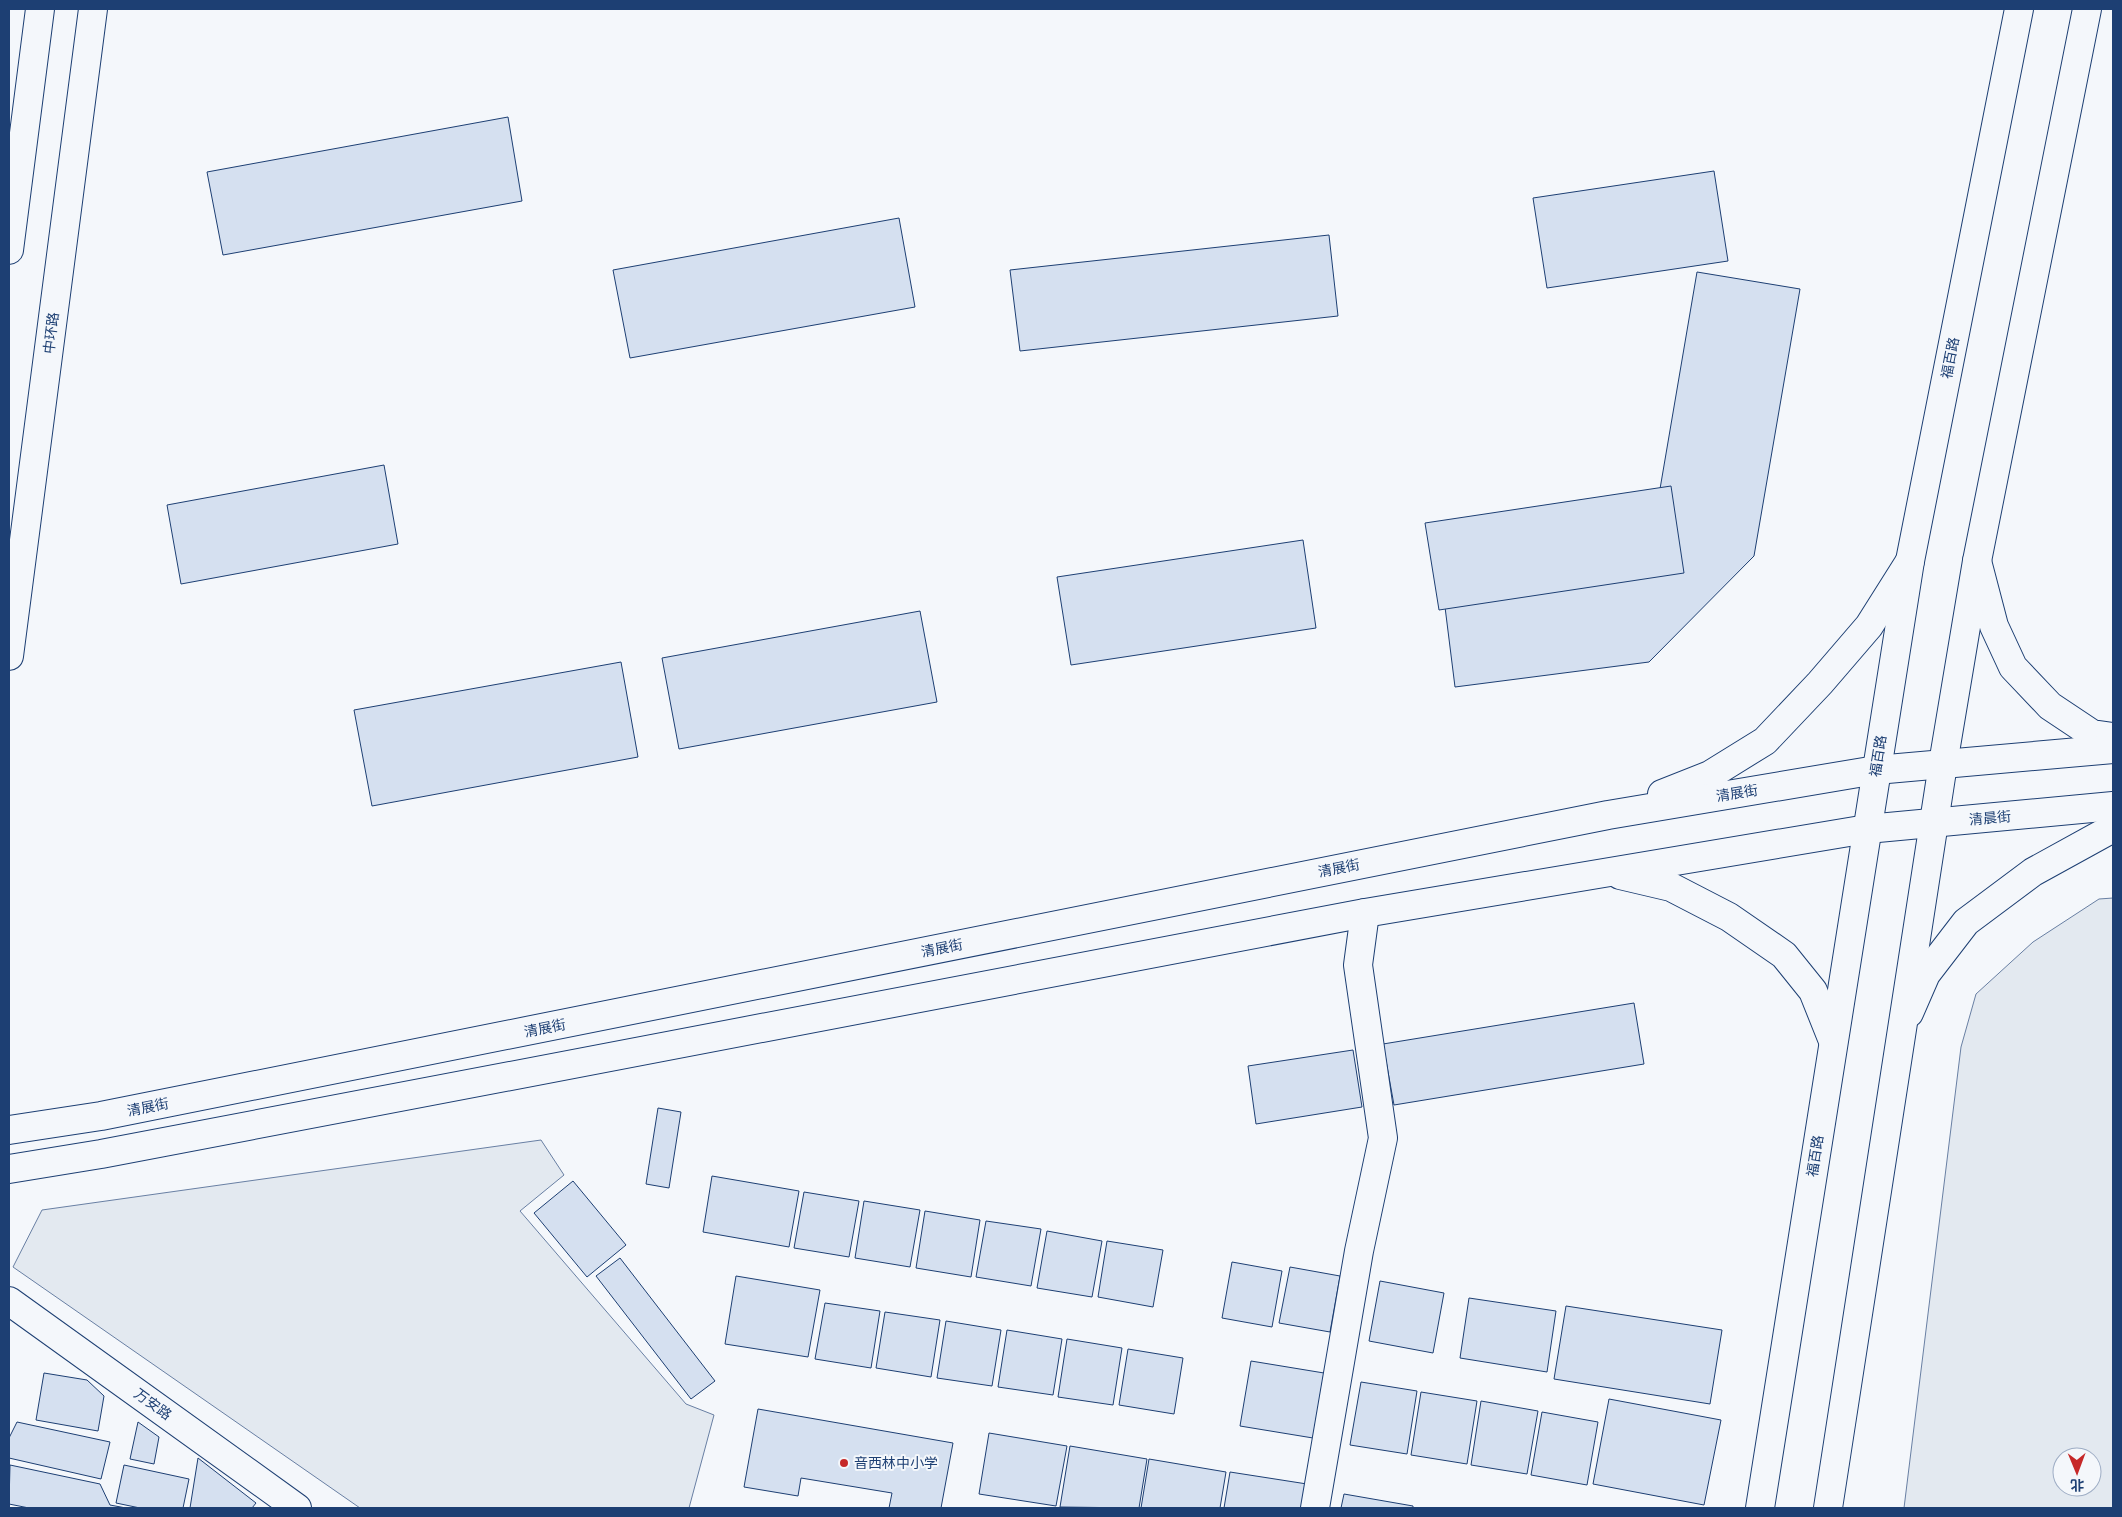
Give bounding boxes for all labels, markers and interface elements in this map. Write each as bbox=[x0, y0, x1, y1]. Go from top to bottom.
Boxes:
street label: 中环路 bbox=[40, 311, 61, 355]
street label: 福百路 bbox=[1937, 336, 1962, 380]
street label: 福百路 bbox=[1866, 734, 1889, 778]
street label: 清展街 bbox=[1715, 781, 1759, 804]
street label: 清晨街 bbox=[1968, 807, 2012, 828]
street label: 清展街 bbox=[1317, 855, 1361, 880]
street label: 清展街 bbox=[920, 935, 964, 960]
street label: 清展街 bbox=[523, 1015, 567, 1040]
street label: 清展街 bbox=[126, 1094, 170, 1119]
street label: 福百路 bbox=[1803, 1134, 1826, 1178]
street label: 万安路 bbox=[131, 1384, 175, 1423]
north arrow bbox=[2052, 1447, 2102, 1497]
place label: 音西林中小学 bbox=[854, 1454, 938, 1471]
marker: 音西林中小学 bbox=[838, 1457, 850, 1469]
text: 北 bbox=[2070, 1477, 2084, 1494]

